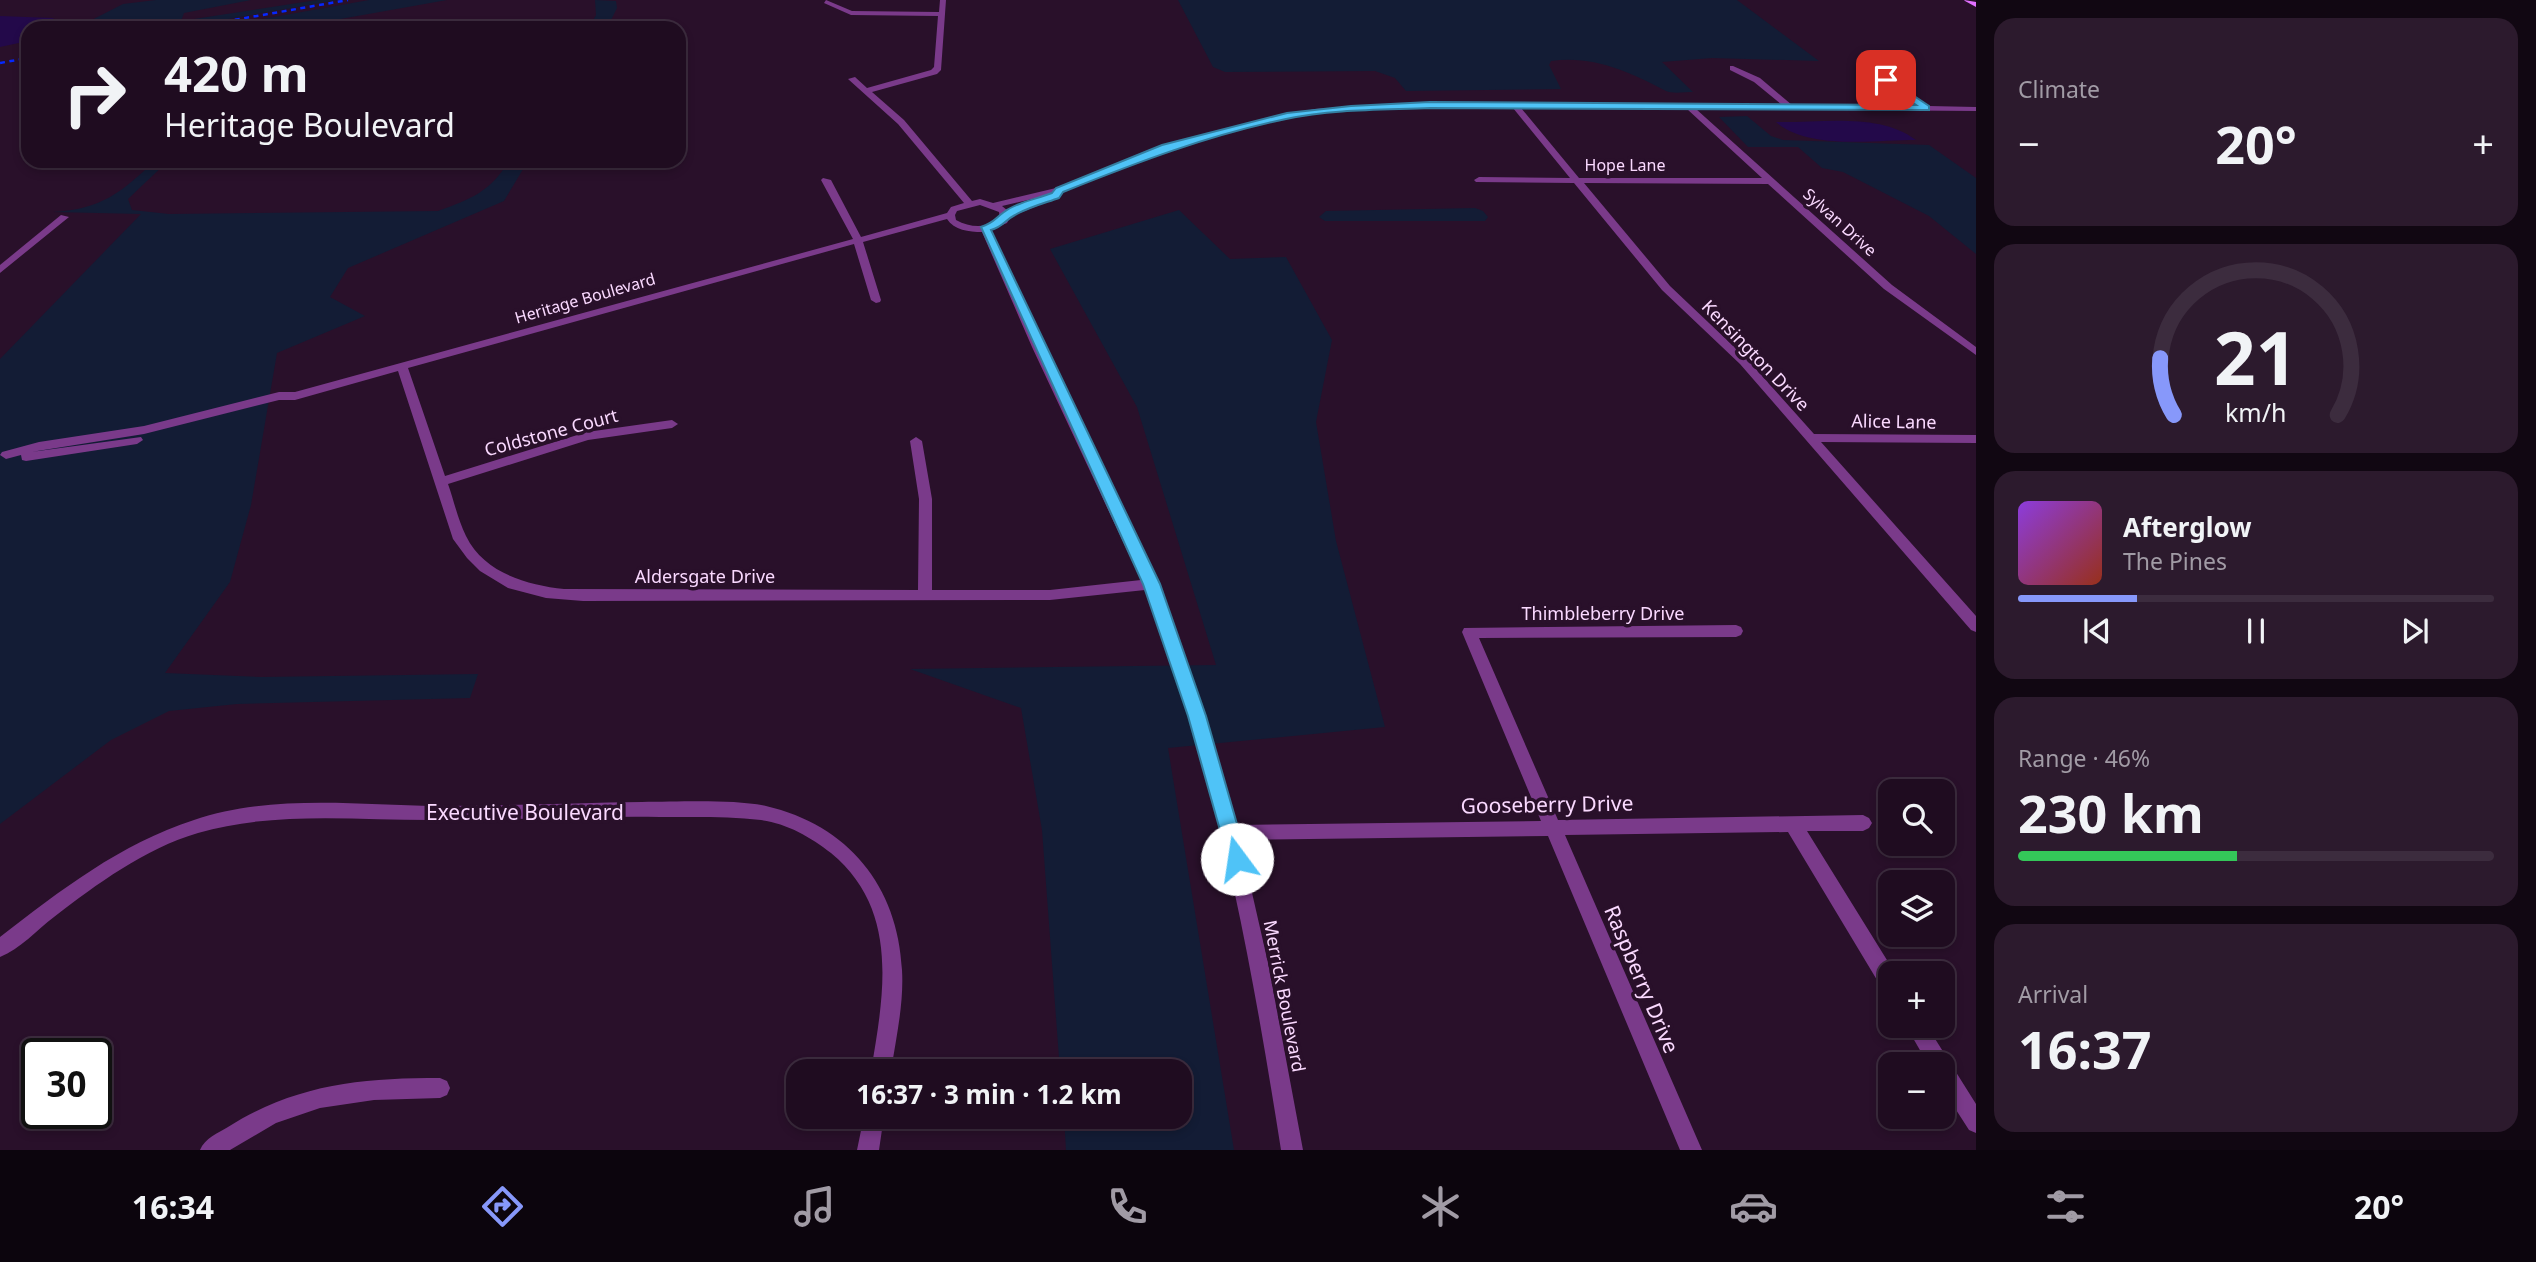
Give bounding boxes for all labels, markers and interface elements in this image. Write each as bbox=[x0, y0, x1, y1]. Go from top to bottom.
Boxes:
text: 420 m bbox=[164, 40, 309, 106]
icon: right bbox=[49, 49, 140, 140]
pin bbox=[1856, 50, 1916, 110]
icon: arrive bbox=[1867, 61, 1905, 99]
text: Climate bbox=[2018, 73, 2100, 105]
text: Heritage Boulevard bbox=[164, 103, 455, 146]
text: 20° bbox=[2215, 108, 2297, 179]
text: − bbox=[2018, 117, 2040, 169]
text: + bbox=[2472, 117, 2494, 169]
street label: Hope Lane bbox=[1585, 154, 1665, 176]
street label: Sylvan Drive bbox=[1799, 183, 1881, 261]
street label: Heritage Boulevard bbox=[512, 267, 658, 329]
street label: Kensington Drive bbox=[1697, 294, 1815, 416]
text: 21 bbox=[2214, 307, 2298, 406]
text: km/h bbox=[2225, 394, 2287, 428]
street label: Coldstone Court bbox=[482, 403, 621, 461]
street label: Alice Lane bbox=[1851, 408, 1937, 434]
text: Afterglow bbox=[2123, 509, 2251, 545]
text: The Pines bbox=[2123, 545, 2227, 577]
street label: Aldersgate Drive bbox=[635, 564, 775, 588]
street label: Thimbleberry Drive bbox=[1522, 601, 1684, 625]
icon: previous bbox=[2078, 612, 2116, 650]
icon: pause bbox=[2237, 612, 2275, 650]
icon: next bbox=[2396, 612, 2434, 650]
text: Range · 46% bbox=[2018, 742, 2150, 774]
text: 230 km bbox=[2018, 777, 2204, 848]
map controls bbox=[1878, 779, 1955, 1129]
button: search bbox=[1878, 779, 1955, 856]
street label: Gooseberry Drive bbox=[1460, 788, 1634, 820]
street label: Executive Boulevard bbox=[426, 798, 624, 826]
position arrow bbox=[1200, 822, 1274, 896]
button: layers bbox=[1878, 870, 1955, 947]
street label: Raspberry Drive bbox=[1598, 901, 1686, 1057]
street label: Merrick Boulevard bbox=[1258, 918, 1312, 1074]
button: + bbox=[1878, 961, 1955, 1038]
text: Arrival bbox=[2018, 978, 2088, 1010]
text: 16:37 bbox=[2018, 1013, 2152, 1084]
speed limit sign: 30 bbox=[21, 1038, 112, 1129]
button: − bbox=[1878, 1052, 1955, 1129]
text: 16:37 · 3 min · 1.2 km bbox=[856, 1076, 1122, 1112]
icon: directions bbox=[478, 1182, 527, 1231]
icon: music bbox=[790, 1182, 839, 1231]
icon: phone bbox=[1103, 1182, 1152, 1231]
icon: climate bbox=[1416, 1182, 1465, 1231]
icon: car bbox=[1729, 1182, 1778, 1231]
icon: filters bbox=[2041, 1182, 2090, 1231]
text: 16:34 bbox=[132, 1185, 214, 1228]
text: 20° bbox=[2354, 1185, 2404, 1228]

